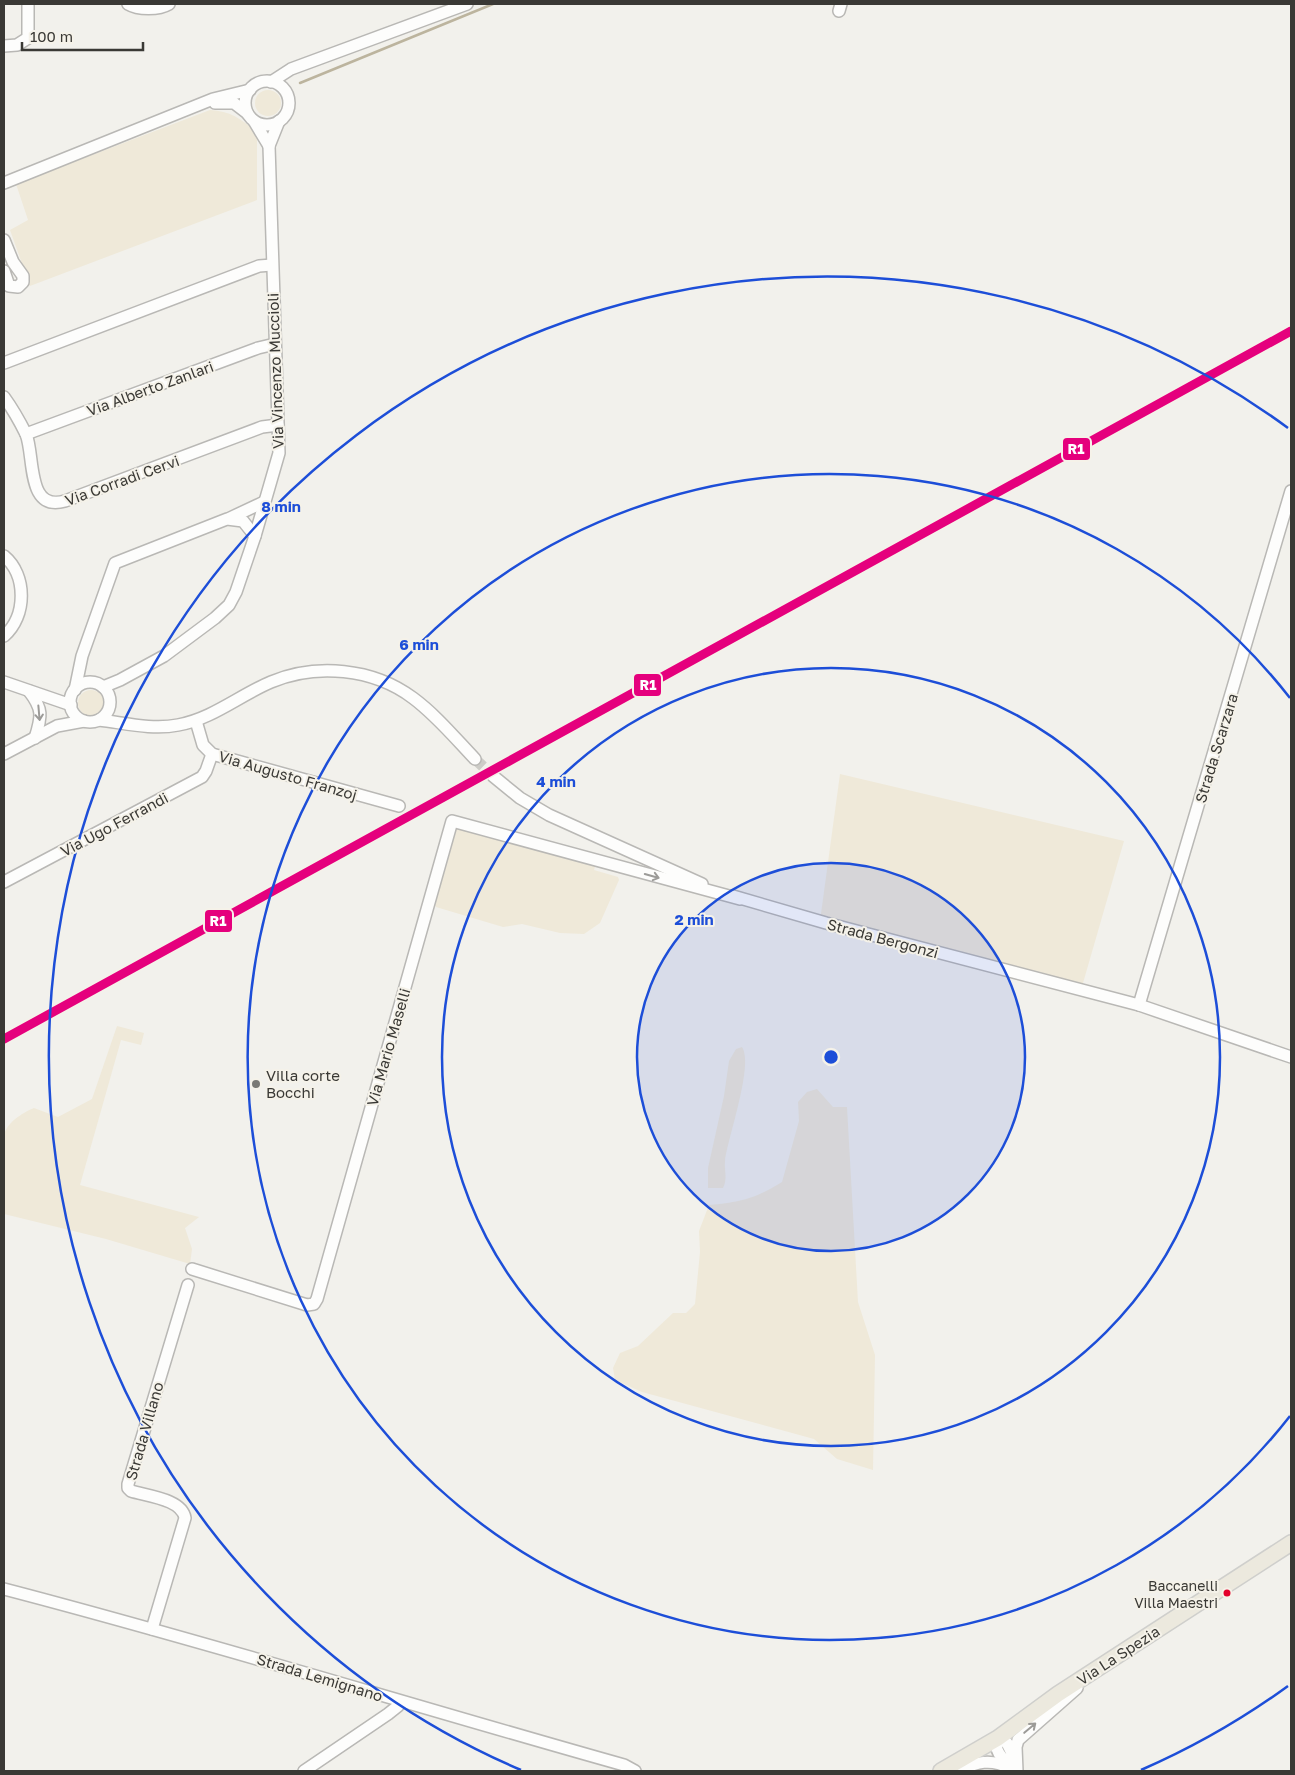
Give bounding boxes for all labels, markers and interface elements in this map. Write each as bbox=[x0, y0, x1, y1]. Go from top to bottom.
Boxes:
scale bar bbox=[22, 20, 144, 52]
text: 100 m bbox=[30, 27, 73, 45]
street label: Via Vincenzo Muccioli bbox=[263, 293, 287, 449]
street label: Via Alberto Zanlari bbox=[84, 357, 216, 419]
line badge: R1 bbox=[1062, 437, 1091, 461]
text: R1 bbox=[1068, 440, 1084, 457]
street label: Via Corradi Cervi bbox=[62, 451, 182, 509]
text: 8 min bbox=[261, 497, 301, 515]
text: 6 min bbox=[399, 635, 439, 653]
line badge: R1 bbox=[633, 673, 662, 697]
text: R1 bbox=[640, 676, 656, 693]
street label: Strada Scarzara bbox=[1191, 691, 1241, 805]
one-way arrow bbox=[35, 705, 44, 721]
street label: Via Augusto Franzoj bbox=[217, 747, 359, 803]
text: 4 min bbox=[536, 772, 576, 790]
street label: Via Ugo Ferrandi bbox=[57, 788, 171, 860]
one-way arrow bbox=[644, 871, 660, 881]
line badge: R1 bbox=[204, 909, 233, 933]
text: 2 min bbox=[674, 910, 714, 928]
text: R1 bbox=[210, 912, 226, 929]
street label: Strada Bergonzi bbox=[825, 914, 941, 962]
street label: Via Mario Maselli bbox=[363, 986, 413, 1108]
centre of rings bbox=[822, 1048, 840, 1066]
place label: Villa corte Bocchi bbox=[266, 1066, 340, 1101]
marker: Villa corte Bocchi bbox=[250, 1078, 262, 1090]
street label: Strada Villano bbox=[121, 1380, 167, 1482]
place label: Baccanelli Villa Maestri bbox=[1134, 1577, 1218, 1611]
marker: Baccanelli Villa Maestri bbox=[1222, 1588, 1232, 1598]
street label: Via La Spezia bbox=[1073, 1622, 1163, 1688]
street label: Strada Lemignano bbox=[255, 1649, 385, 1705]
one-way arrow bbox=[1023, 1722, 1036, 1734]

